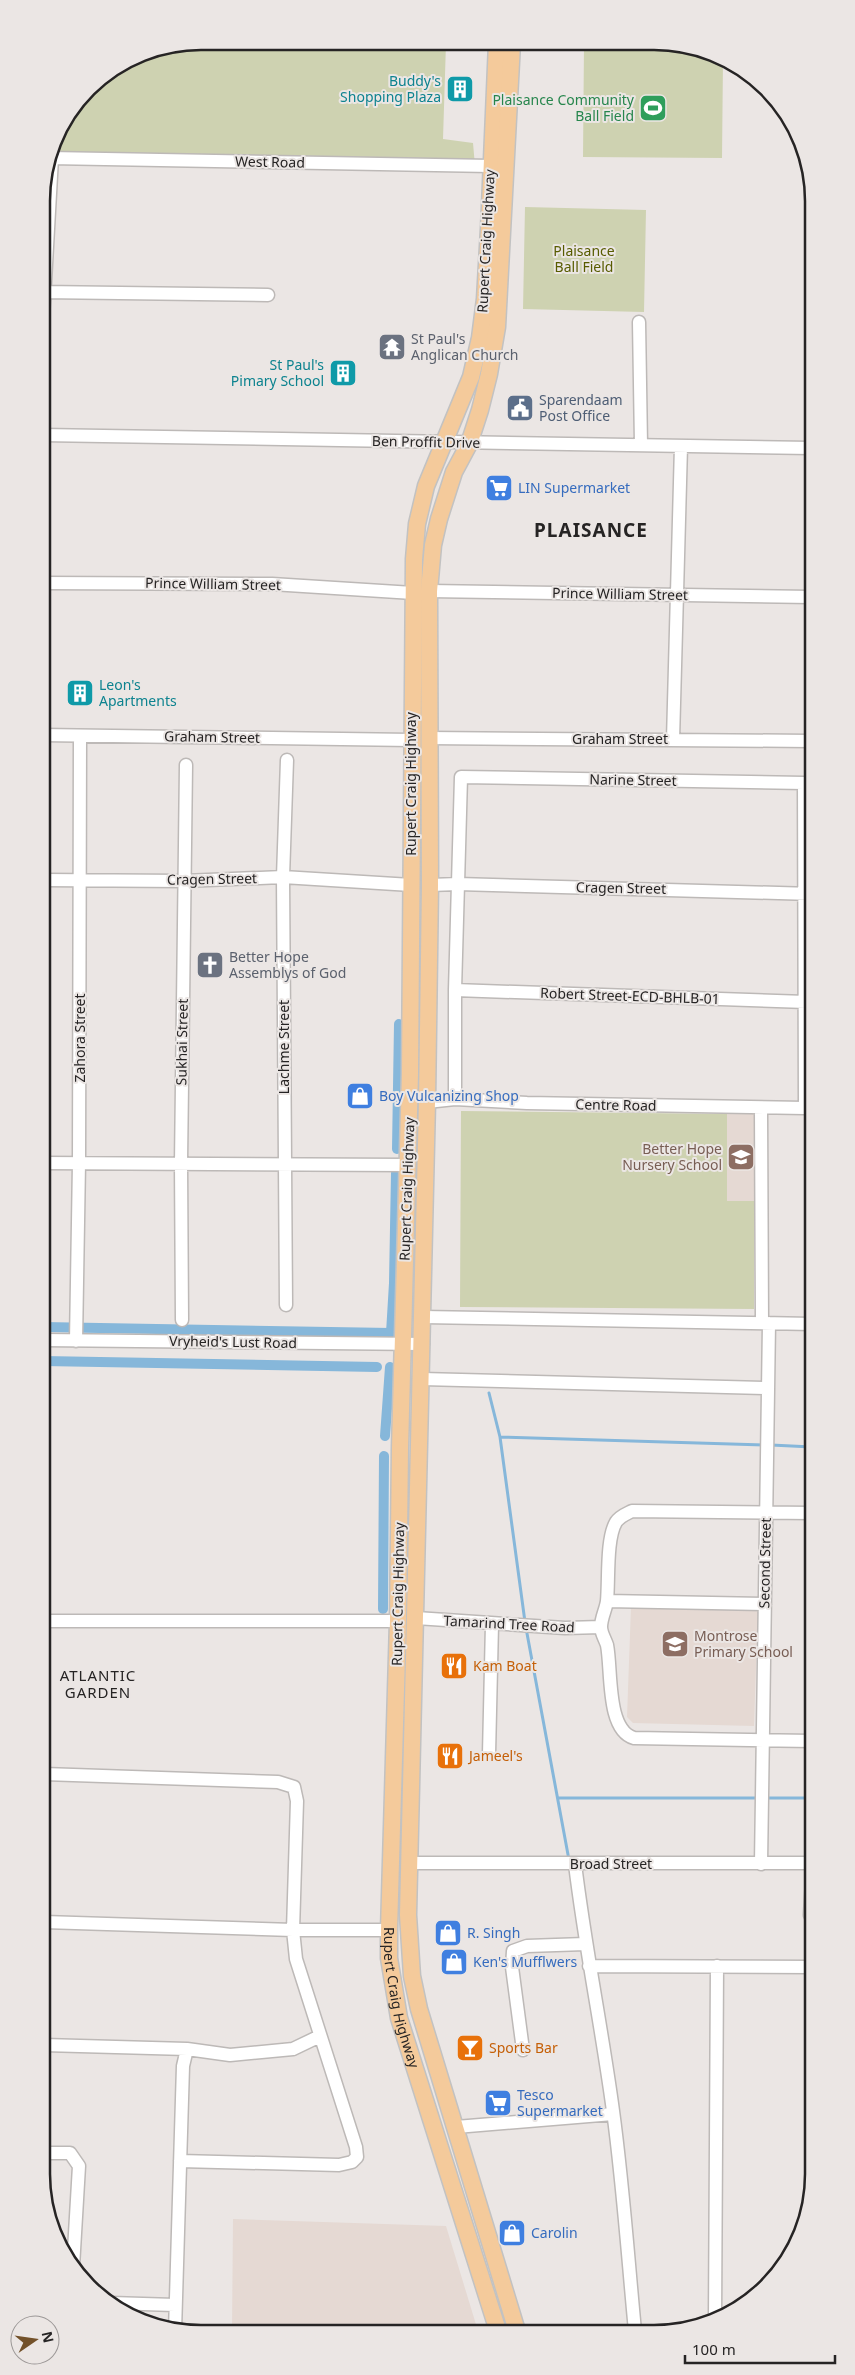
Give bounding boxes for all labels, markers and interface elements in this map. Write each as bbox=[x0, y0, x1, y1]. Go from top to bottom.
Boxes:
place label: Buddy's Shopping Plaza bbox=[340, 71, 441, 106]
building icon: Buddy's Shopping Plaza bbox=[445, 74, 475, 104]
place label: Plaisance Community Ball Field bbox=[492, 90, 635, 125]
sports icon: Plaisance Community Ball Field bbox=[638, 93, 668, 123]
street label: West Road bbox=[235, 151, 305, 172]
street label: Rupert Craig Highway bbox=[472, 168, 499, 313]
park label: Plaisance Ball Field bbox=[553, 241, 615, 276]
place label: St Paul's Anglican Church bbox=[411, 329, 518, 364]
temple icon: St Paul's Anglican Church bbox=[377, 332, 407, 362]
place label: St Paul's Pimary School bbox=[231, 355, 324, 390]
building icon: St Paul's Pimary School bbox=[328, 358, 358, 388]
place label: Sparendaam Post Office bbox=[539, 390, 623, 425]
public building icon: Sparendaam Post Office bbox=[505, 393, 535, 423]
street label: Ben Proffit Drive bbox=[372, 431, 480, 452]
supermarket icon: LIN Supermarket bbox=[484, 473, 514, 503]
place label: LIN Supermarket bbox=[518, 478, 630, 497]
district label: PLAISANCE bbox=[534, 517, 648, 543]
street label: Prince William Street bbox=[145, 573, 281, 594]
street label: Prince William Street bbox=[552, 583, 688, 604]
place label: Leon's Apartments bbox=[99, 675, 177, 710]
building icon: Leon's Apartments bbox=[65, 678, 95, 708]
street label: Rupert Craig Highway bbox=[401, 711, 420, 856]
street label: Graham Street bbox=[164, 726, 260, 747]
street label: Graham Street bbox=[572, 729, 668, 748]
street label: Narine Street bbox=[589, 769, 677, 790]
street label: Cragen Street bbox=[167, 868, 257, 889]
street label: Cragen Street bbox=[576, 877, 666, 898]
place label: Better Hope Assemblys of God bbox=[229, 947, 346, 982]
church icon: Better Hope Assemblys of God bbox=[195, 950, 225, 980]
street label: Robert Street-ECD-BHLB-01 bbox=[540, 983, 720, 1008]
street label: Zahora Street bbox=[70, 993, 89, 1083]
street label: Sukhai Street bbox=[171, 998, 192, 1085]
street label: Lachme Street bbox=[274, 1000, 293, 1094]
shop icon: Boy Vulcanizing Shop bbox=[345, 1081, 375, 1111]
place label: Boy Vulcanizing Shop bbox=[379, 1086, 519, 1105]
street label: Centre Road bbox=[575, 1094, 657, 1115]
street label: Rupert Craig Highway bbox=[394, 1116, 419, 1261]
place label: Better Hope Nursery School bbox=[622, 1139, 722, 1174]
school or university icon: Better Hope Nursery School bbox=[726, 1142, 756, 1172]
street label: Vryheid's Lust Road bbox=[169, 1331, 297, 1352]
street label: Second Street bbox=[754, 1517, 775, 1609]
street label: Rupert Craig Highway bbox=[387, 1521, 408, 1666]
street label: Tamarind Tree Road bbox=[443, 1611, 575, 1636]
place label: Montrose Primary School bbox=[694, 1626, 793, 1661]
school or university icon: Montrose Primary School bbox=[660, 1629, 690, 1659]
restaurant icon: Kam Boat bbox=[439, 1651, 469, 1681]
place label: Kam Boat bbox=[473, 1656, 537, 1675]
district label: ATLANTIC GARDEN bbox=[60, 1665, 136, 1702]
restaurant icon: Jameel's bbox=[435, 1741, 465, 1771]
place label: Jameel's bbox=[467, 1746, 523, 1765]
street label: Broad Street bbox=[570, 1854, 652, 1873]
shop icon: R. Singh bbox=[433, 1918, 463, 1948]
place label: R. Singh bbox=[467, 1923, 520, 1942]
street label: Rupert Craig Highway bbox=[380, 1927, 424, 2071]
shop icon: Ken's Mufflwers bbox=[439, 1947, 469, 1977]
place label: Ken's Mufflwers bbox=[473, 1952, 577, 1971]
bar icon: Sports Bar bbox=[455, 2033, 485, 2063]
place label: Sports Bar bbox=[489, 2038, 558, 2057]
place label: Tesco Supermarket bbox=[517, 2085, 603, 2120]
supermarket icon: Tesco Supermarket bbox=[483, 2088, 513, 2118]
shop icon: Carolin bbox=[497, 2218, 527, 2248]
place label: Carolin bbox=[531, 2223, 578, 2242]
north arrow bbox=[10, 2315, 60, 2365]
text: N bbox=[38, 2329, 59, 2345]
scale bar bbox=[685, 2332, 835, 2364]
text: 100 m bbox=[692, 2339, 736, 2359]

